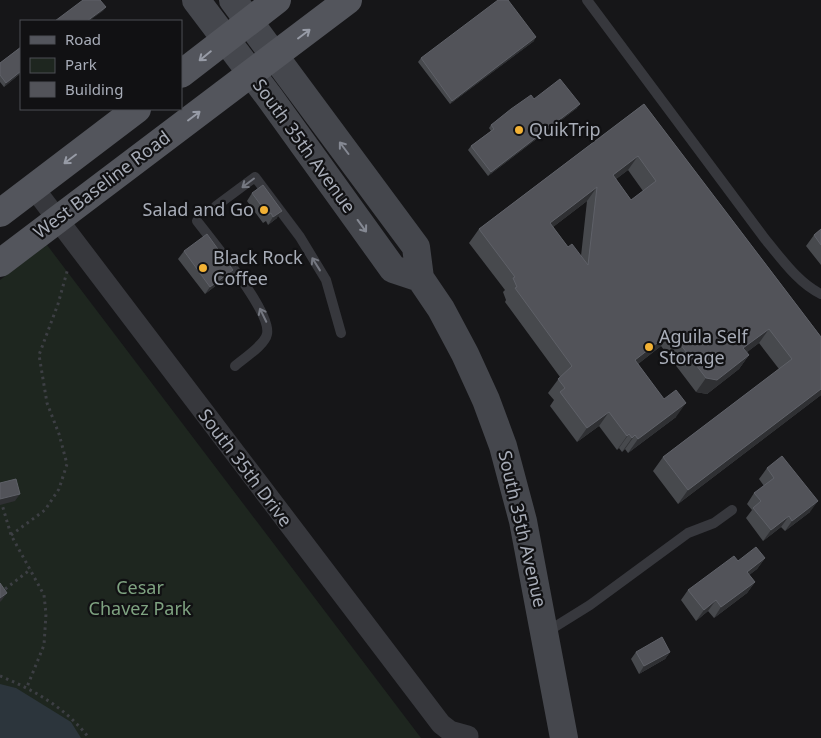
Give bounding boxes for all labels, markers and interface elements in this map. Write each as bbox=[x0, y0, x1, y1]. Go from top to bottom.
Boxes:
legend bbox=[20, 20, 182, 110]
one-way arrow bbox=[297, 28, 310, 39]
text: Road bbox=[65, 29, 101, 49]
one-way arrow bbox=[199, 50, 212, 61]
text: Park bbox=[65, 54, 97, 74]
street label: South 35th Avenue bbox=[248, 74, 362, 217]
text: Building bbox=[65, 79, 123, 99]
one-way arrow bbox=[187, 110, 200, 121]
place label: QuikTrip bbox=[529, 117, 601, 141]
marker: QuikTrip bbox=[513, 124, 525, 136]
street label: West Baseline Road bbox=[28, 125, 175, 244]
one-way arrow bbox=[339, 141, 349, 155]
one-way arrow bbox=[64, 154, 77, 165]
one-way arrow bbox=[242, 177, 255, 188]
place label: Salad and Go bbox=[143, 197, 254, 221]
marker: Salad and Go bbox=[258, 204, 270, 216]
one-way arrow bbox=[357, 219, 367, 233]
place label: Black Rock Coffee bbox=[213, 245, 303, 290]
one-way arrow bbox=[311, 257, 321, 271]
marker: Black Rock Coffee bbox=[197, 262, 209, 274]
one-way arrow bbox=[257, 308, 267, 323]
place label: Aguila Self Storage bbox=[659, 324, 748, 369]
marker: Aguila Self Storage bbox=[643, 341, 655, 353]
street label: South 35th Drive bbox=[194, 404, 298, 531]
street label: South 35th Avenue bbox=[493, 448, 553, 610]
park label: Cesar Chavez Park bbox=[89, 575, 192, 620]

